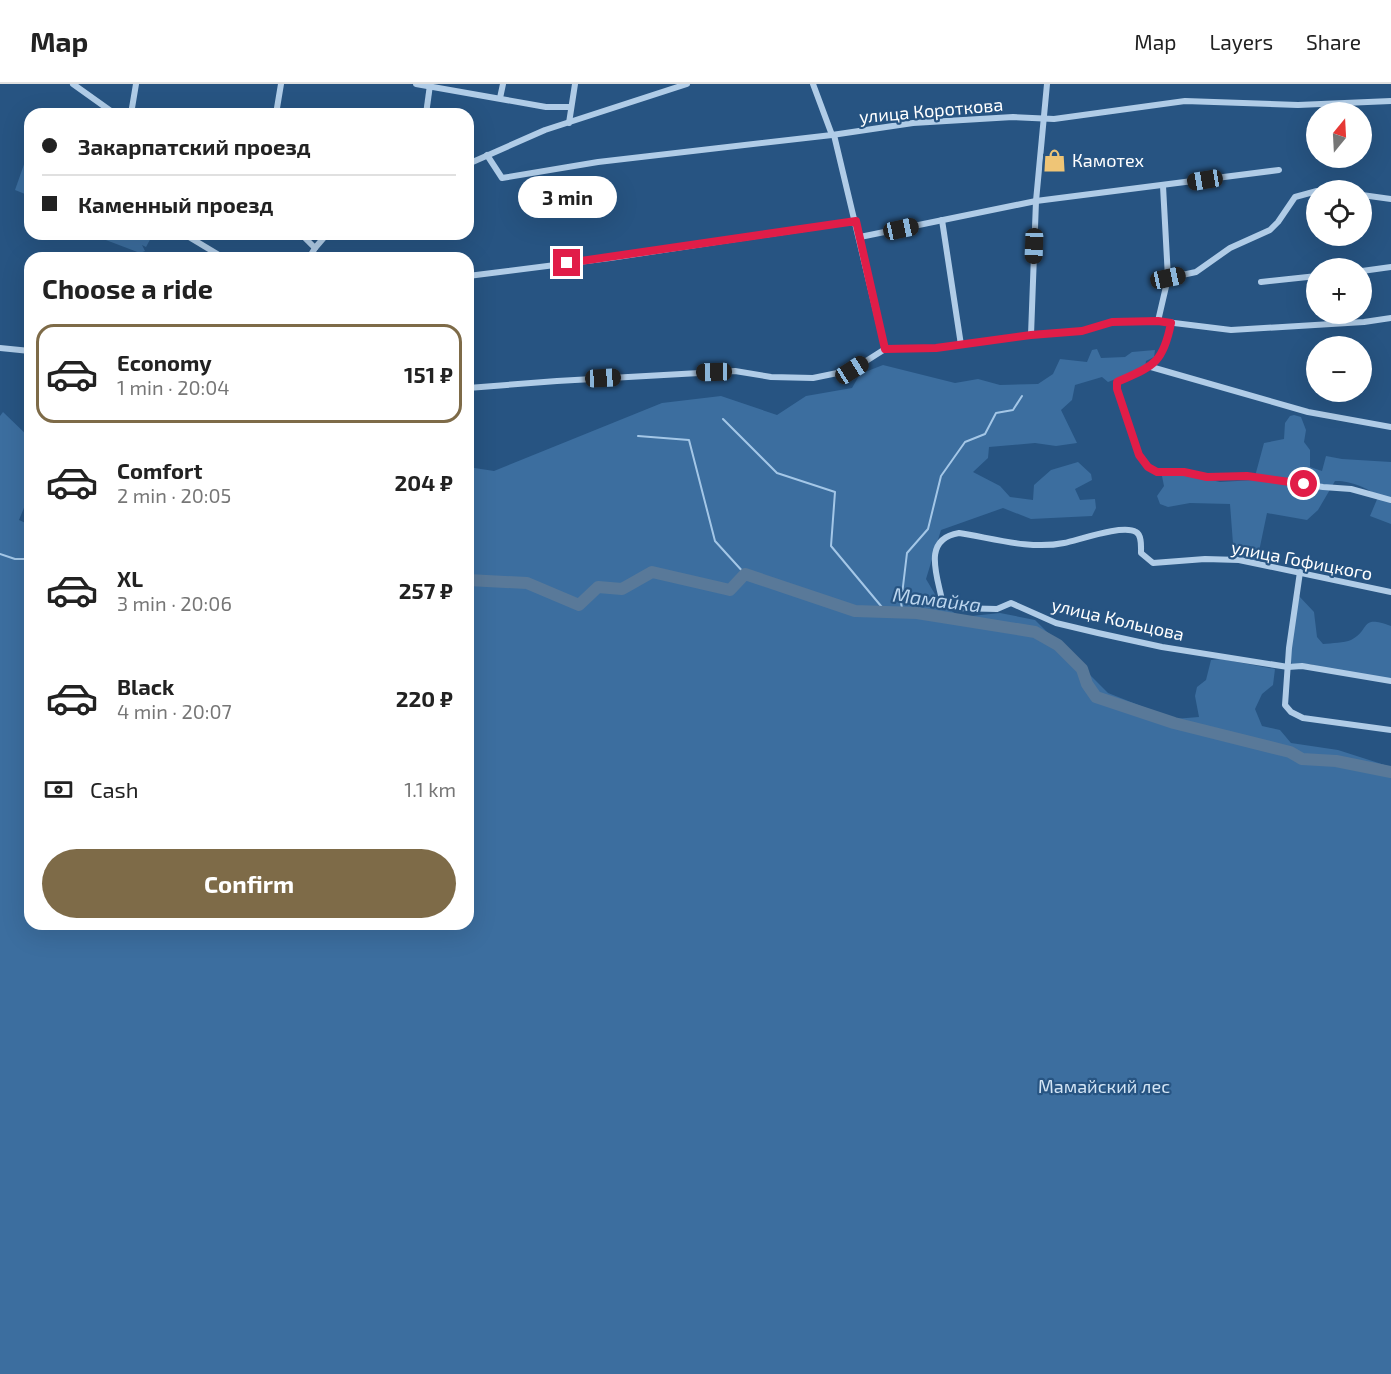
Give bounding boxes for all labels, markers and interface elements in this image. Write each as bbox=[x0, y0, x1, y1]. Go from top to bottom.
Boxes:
text: Map bbox=[30, 24, 88, 58]
text: Map bbox=[1134, 29, 1176, 54]
text: Layers bbox=[1209, 29, 1273, 54]
text: Share bbox=[1306, 29, 1361, 54]
street label: улица Короткова bbox=[858, 93, 1004, 127]
north arrow bbox=[1306, 102, 1372, 168]
map controls bbox=[1306, 102, 1372, 402]
text: Закарпатский проезд bbox=[78, 133, 311, 159]
shop icon: Камотех bbox=[1041, 147, 1067, 173]
place label: Камотех bbox=[1072, 149, 1144, 171]
car bbox=[1186, 168, 1224, 192]
callout: 3 min bbox=[518, 176, 616, 218]
button: locate bbox=[1306, 180, 1372, 246]
text: 3 min bbox=[542, 185, 593, 209]
text: Каменный проезд bbox=[78, 191, 273, 217]
car bbox=[882, 216, 920, 242]
car bbox=[1024, 228, 1044, 264]
route end bbox=[553, 249, 580, 276]
button: + bbox=[1306, 258, 1372, 324]
car bbox=[1149, 265, 1187, 291]
text: Choose a ride bbox=[42, 272, 213, 304]
button: − bbox=[1306, 336, 1372, 402]
icon: car bbox=[45, 347, 99, 401]
text: Economy bbox=[117, 349, 212, 375]
car bbox=[832, 353, 872, 387]
text: 151 ₽ bbox=[404, 361, 453, 387]
car bbox=[696, 363, 732, 381]
car bbox=[585, 368, 621, 388]
text: 1 min · 20:04 bbox=[117, 375, 230, 399]
icon: car bbox=[45, 455, 99, 509]
text: Comfort bbox=[117, 457, 202, 483]
text: 204 ₽ bbox=[395, 469, 453, 495]
route start bbox=[1290, 470, 1317, 497]
text: 2 min · 20:05 bbox=[117, 483, 231, 507]
street label: улица Гофицкого bbox=[1229, 536, 1375, 584]
icon: car bbox=[45, 563, 99, 617]
text: XL bbox=[117, 565, 143, 591]
text: 257 ₽ bbox=[399, 577, 453, 603]
water label: Мамайка bbox=[891, 582, 983, 616]
text: 3 min · 20:06 bbox=[117, 591, 232, 615]
street label: улица Кольцова bbox=[1050, 593, 1186, 645]
icon: car bbox=[45, 671, 99, 725]
text: Black bbox=[117, 673, 174, 699]
text: 220 ₽ bbox=[396, 685, 453, 711]
text: 4 min · 20:07 bbox=[117, 699, 232, 723]
icon: cash bbox=[42, 773, 75, 806]
text: Cash bbox=[90, 776, 139, 802]
text: 1.1 km bbox=[404, 777, 456, 801]
button: Confirm bbox=[42, 849, 456, 918]
park label: Мамайский лес bbox=[1038, 1075, 1170, 1097]

